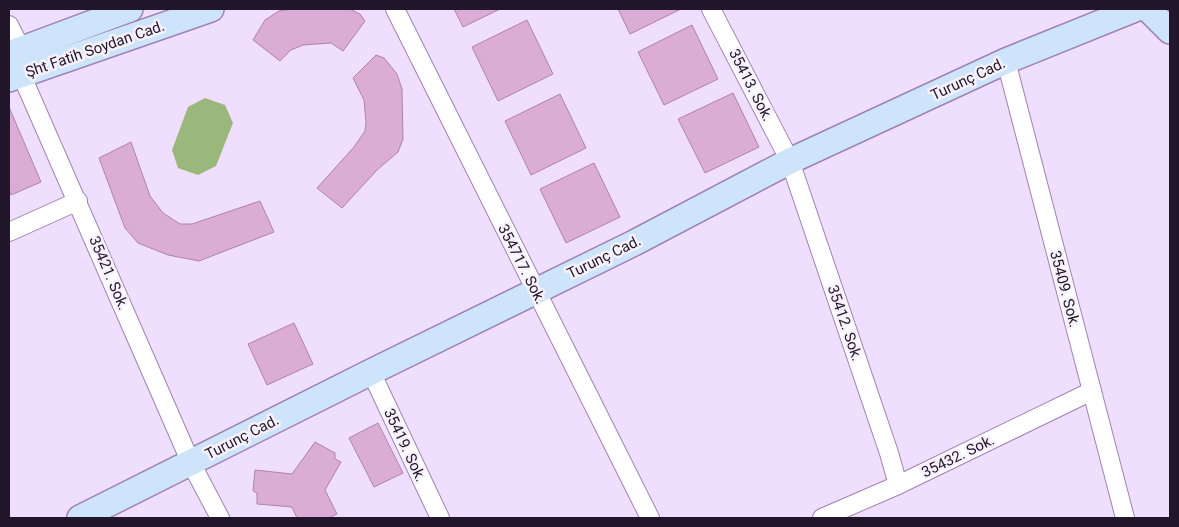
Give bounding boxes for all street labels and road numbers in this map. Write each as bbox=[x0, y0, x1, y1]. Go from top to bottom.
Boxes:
street label: Şht Fatih Soydan Cad. bbox=[23, 17, 167, 81]
street label: 35413. Sok. bbox=[725, 46, 777, 124]
street label: Turunç Cad. bbox=[928, 54, 1008, 104]
street label: 354717. Sok. bbox=[494, 221, 550, 307]
street label: Turunç Cad. bbox=[564, 231, 644, 283]
street label: 35421. Sok. bbox=[85, 233, 133, 313]
street label: 35409. Sok. bbox=[1046, 249, 1084, 329]
street label: 35412. Sok. bbox=[824, 283, 866, 363]
street label: 35419. Sok. bbox=[380, 405, 430, 485]
street label: Turunç Cad. bbox=[202, 411, 282, 463]
street label: 35432. Sok. bbox=[919, 431, 997, 481]

